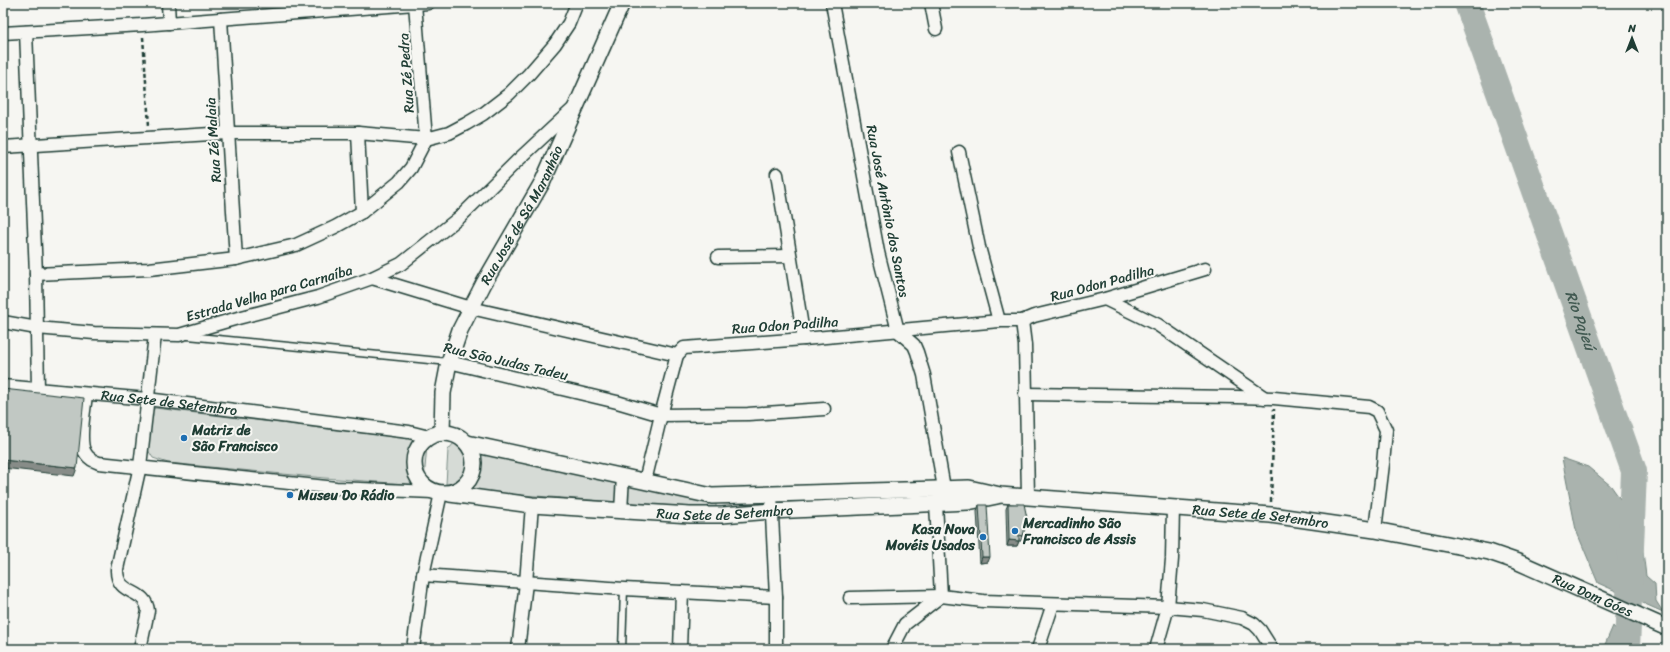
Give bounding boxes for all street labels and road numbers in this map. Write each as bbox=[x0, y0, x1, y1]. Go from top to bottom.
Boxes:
street label: Rua Zé Pedra bbox=[391, 32, 422, 114]
street label: Rua Zé Malaia bbox=[198, 97, 229, 183]
street label: Rua José Antônio dos Santos bbox=[859, 123, 917, 300]
street label: Rua José de Sá Maranhão bbox=[474, 141, 570, 290]
street label: Estrada Velha para Carnaíba bbox=[183, 258, 355, 329]
street label: Rua Odon Padilha bbox=[1048, 258, 1157, 309]
street label: Rua Odon Padilha bbox=[731, 309, 839, 342]
street label: Rua São Judas Tadeu bbox=[441, 335, 571, 388]
street label: Rua Sete de Setembro bbox=[100, 383, 239, 423]
street label: Rua Sete de Setembro bbox=[1191, 497, 1330, 536]
street label: Rua Sete de Setembro bbox=[656, 498, 794, 528]
street label: Rua Dom Góes bbox=[1548, 567, 1637, 625]

